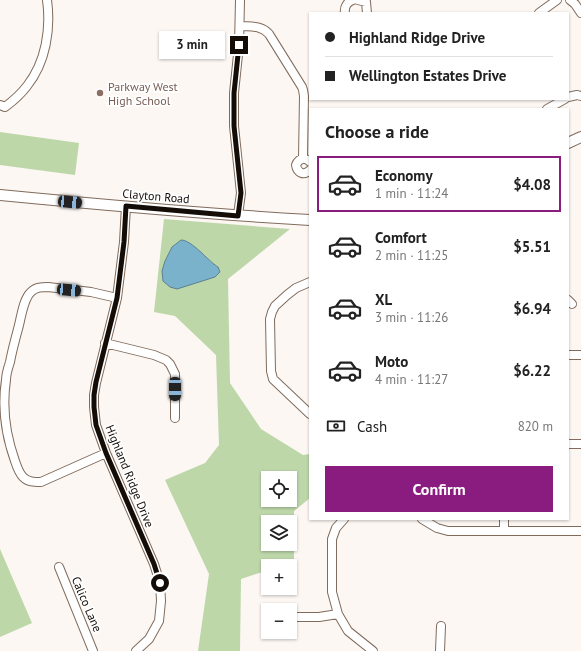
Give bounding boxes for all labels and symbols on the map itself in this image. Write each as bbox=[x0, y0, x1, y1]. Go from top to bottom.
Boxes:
callout: 3 min bbox=[159, 31, 225, 59]
route end bbox=[230, 36, 248, 54]
place label: Parkway West High School bbox=[108, 79, 178, 108]
marker: Parkway West High School bbox=[95, 88, 105, 98]
street label: Clayton Road bbox=[122, 186, 190, 206]
car bbox=[58, 195, 82, 209]
car bbox=[57, 283, 81, 297]
car bbox=[169, 377, 181, 401]
street label: Highland Ridge Drive bbox=[103, 422, 157, 530]
street label: Calico Lane bbox=[69, 574, 105, 634]
route start bbox=[151, 574, 169, 592]

